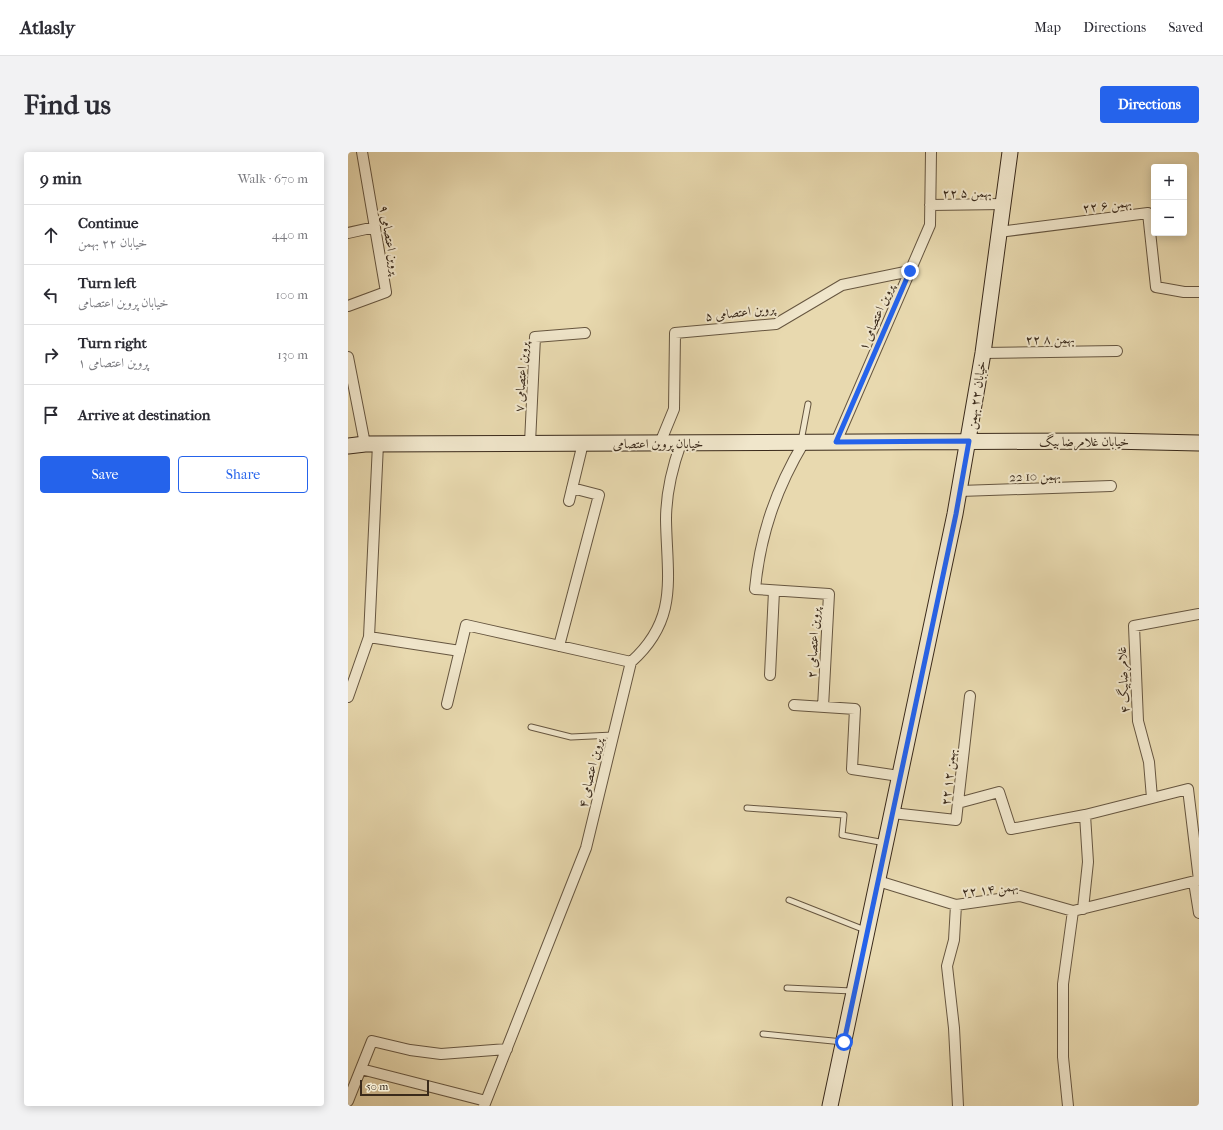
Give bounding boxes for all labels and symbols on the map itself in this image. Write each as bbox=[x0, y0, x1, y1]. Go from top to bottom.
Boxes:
street label: ۲۲ بهمن ۵ bbox=[942, 185, 992, 202]
street label: ۲۲ بهمن ۶ bbox=[1082, 195, 1133, 217]
street label: پروین اعتصامی ۹ bbox=[375, 204, 404, 278]
route end bbox=[901, 262, 919, 280]
street label: پروین اعتصامی ۱ bbox=[855, 280, 899, 353]
street label: پروین اعتصامی ۵ bbox=[704, 300, 778, 326]
street label: ۲۲ بهمن ۸ bbox=[1025, 331, 1075, 349]
street label: پروین اعتصامی ۷ bbox=[511, 340, 533, 413]
street label: خیابان ۲۲ بهمن bbox=[963, 360, 991, 431]
street label: خیابان غلامرضا بیگ bbox=[1039, 433, 1129, 451]
street label: خیابان پروین اعتصامی bbox=[613, 436, 703, 453]
street label: 22 بهمن 10 bbox=[1009, 468, 1061, 486]
street label: پروین اعتصامی ۲ bbox=[804, 606, 824, 679]
street label: غلامرضابیگ ۴ bbox=[1113, 646, 1134, 714]
street label: پروین اعتصامی ۴ bbox=[575, 735, 608, 810]
street label: ۲۲ بهمن ۱۲ bbox=[938, 748, 960, 806]
street label: ۲۲ بهمن ۱۴ bbox=[961, 879, 1019, 901]
route start bbox=[835, 1033, 853, 1051]
scale bar bbox=[360, 1078, 429, 1097]

